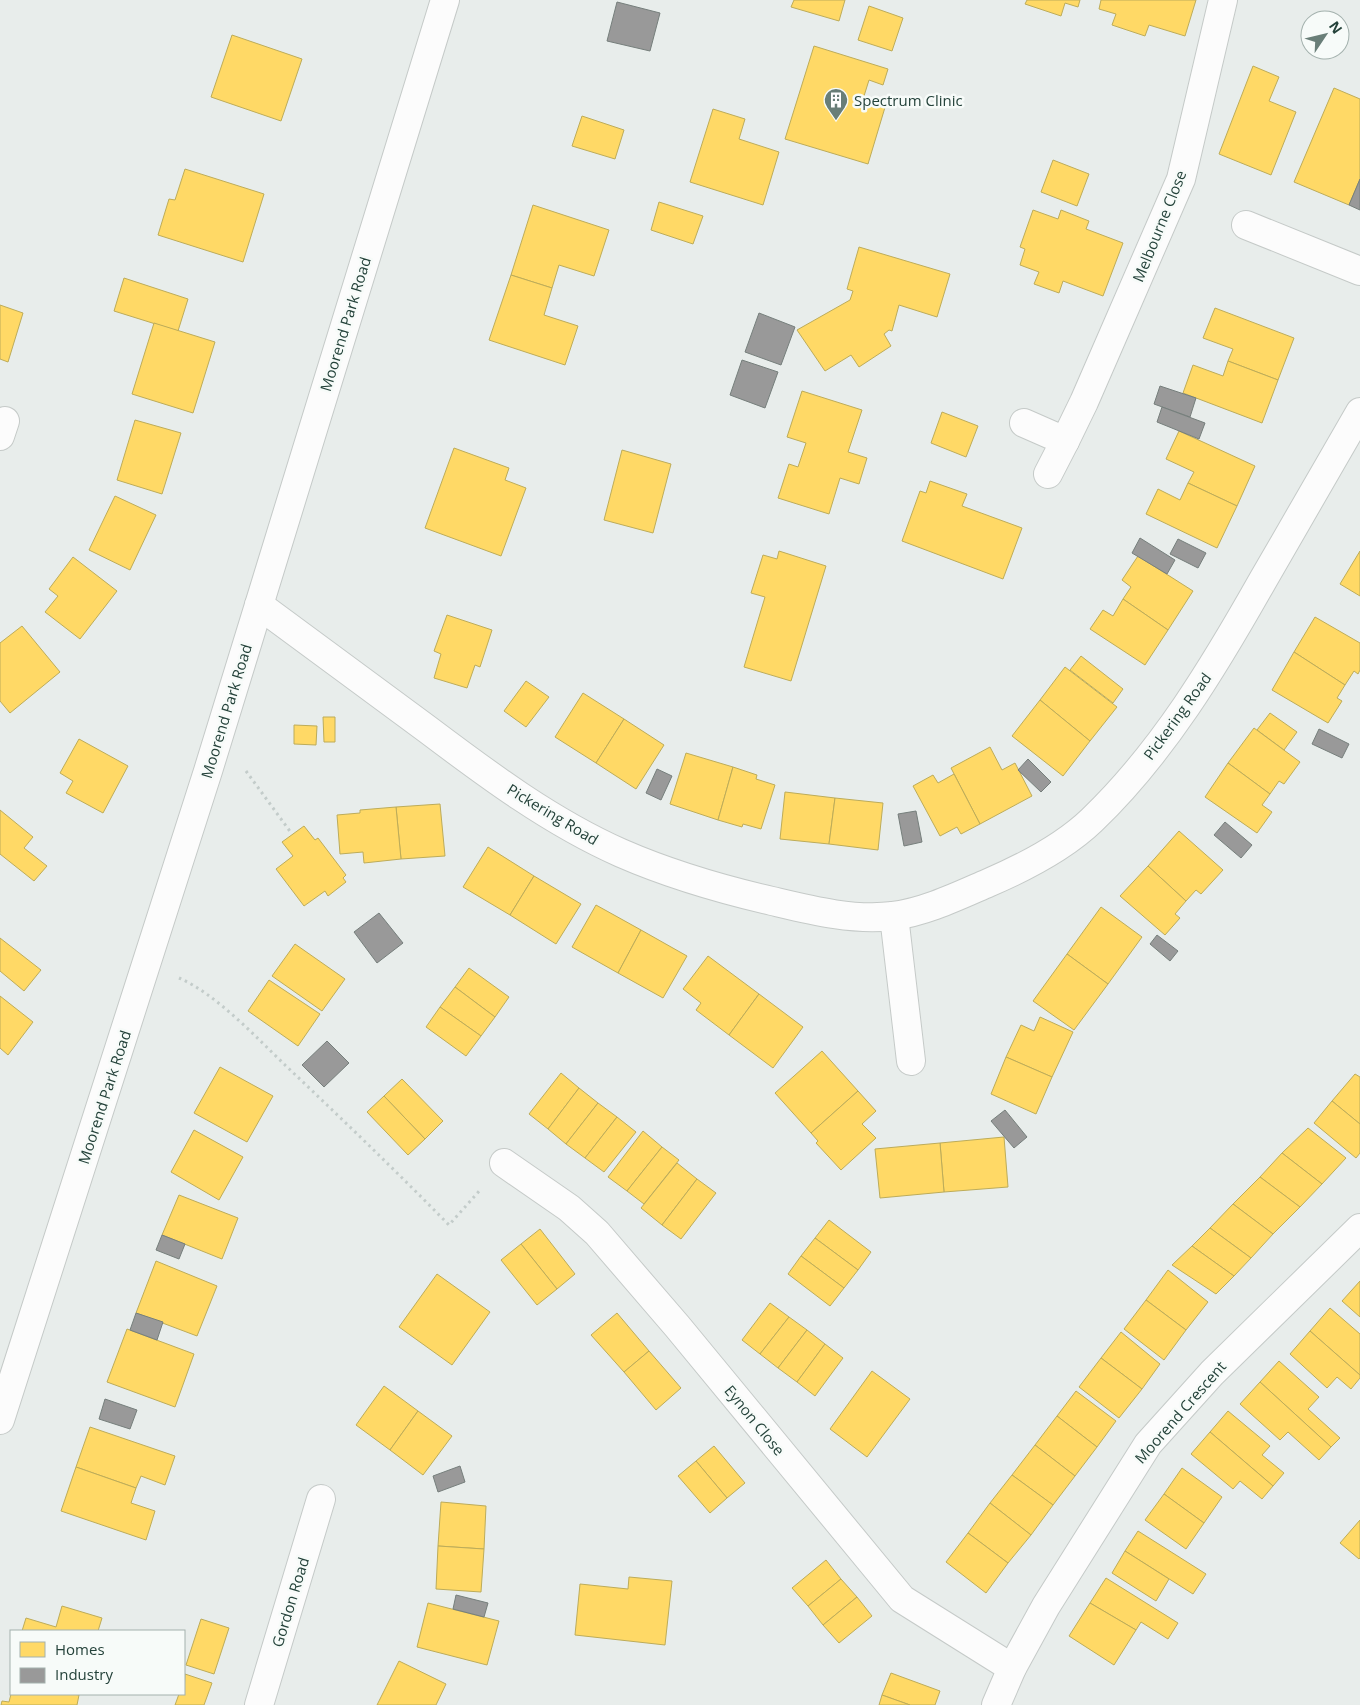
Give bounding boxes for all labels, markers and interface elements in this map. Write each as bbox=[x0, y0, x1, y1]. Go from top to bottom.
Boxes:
north arrow bbox=[1300, 10, 1350, 60]
text: N bbox=[1325, 17, 1347, 37]
building icon: Spectrum Clinic bbox=[823, 87, 849, 121]
place label: Spectrum Clinic bbox=[854, 90, 963, 110]
street label: Melbourne Close bbox=[1128, 167, 1190, 285]
street label: Moorend Park Road bbox=[315, 254, 375, 394]
street label: Moorend Park Road bbox=[196, 641, 256, 781]
street label: Pickering Road bbox=[1139, 668, 1215, 764]
street label: Pickering Road bbox=[504, 779, 602, 849]
street label: Moorend Park Road bbox=[73, 1028, 135, 1166]
street label: Moorend Crescent bbox=[1130, 1357, 1230, 1467]
street label: Eynon Close bbox=[720, 1381, 790, 1459]
street label: Gordon Road bbox=[267, 1555, 313, 1649]
legend bbox=[10, 1630, 185, 1695]
text: Homes bbox=[55, 1639, 105, 1659]
text: Industry bbox=[55, 1664, 113, 1684]

